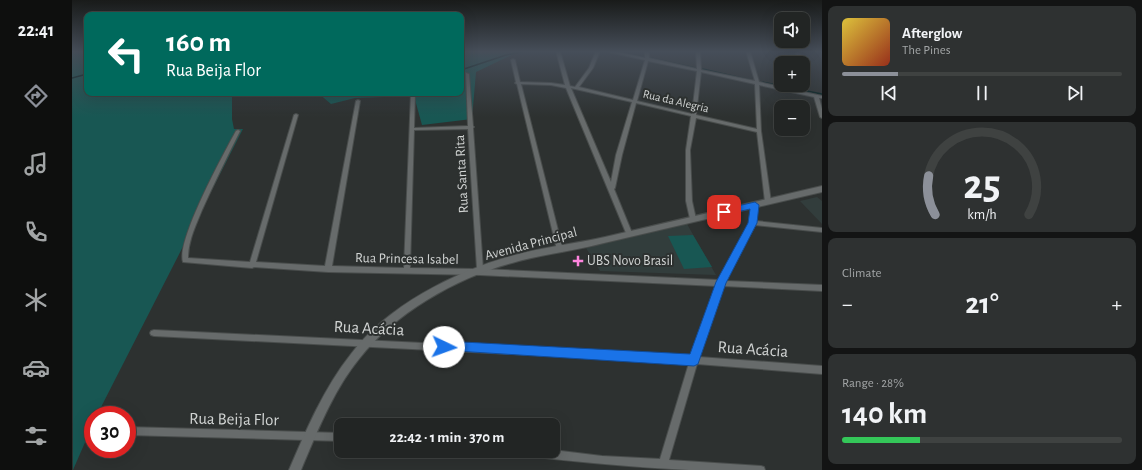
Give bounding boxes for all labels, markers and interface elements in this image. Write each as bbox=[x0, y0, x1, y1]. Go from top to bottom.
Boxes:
map controls bbox=[774, 12, 810, 136]
button: sound bbox=[774, 12, 810, 48]
text: 22:41 bbox=[18, 22, 54, 40]
text: Afterglow bbox=[902, 26, 962, 41]
icon: left bbox=[100, 28, 152, 80]
text: 160 m bbox=[166, 29, 231, 57]
text: The Pines bbox=[902, 44, 951, 57]
button: + bbox=[774, 56, 810, 92]
text: Rua Beija Flor bbox=[166, 62, 261, 80]
icon: directions bbox=[22, 82, 50, 110]
icon: previous bbox=[878, 82, 900, 104]
icon: pause bbox=[971, 82, 993, 104]
icon: next bbox=[1064, 82, 1086, 104]
street label: Rua da Alegria bbox=[642, 88, 711, 115]
button: − bbox=[774, 100, 810, 136]
street label: Rua Santa Rita bbox=[453, 134, 471, 214]
icon: music bbox=[22, 150, 50, 178]
text: 25 bbox=[963, 165, 1001, 206]
pin bbox=[707, 195, 741, 229]
icon: arrive bbox=[713, 201, 735, 223]
text: km/h bbox=[967, 208, 997, 222]
icon: phone bbox=[22, 218, 50, 246]
street label: Avenida Principal bbox=[483, 225, 579, 263]
street label: Rua Princesa Isabel bbox=[355, 251, 459, 267]
place label: UBS Novo Brasil bbox=[587, 254, 673, 268]
marker: UBS Novo Brasil bbox=[572, 255, 584, 267]
text: Climate bbox=[842, 267, 881, 280]
icon: climate bbox=[22, 286, 50, 314]
text: 21° bbox=[965, 289, 999, 319]
text: − bbox=[842, 293, 853, 315]
text: + bbox=[1111, 293, 1122, 315]
street label: Rua Acácia bbox=[333, 318, 405, 338]
position arrow bbox=[423, 326, 465, 368]
street label: Rua Acácia bbox=[717, 338, 789, 360]
icon: car bbox=[22, 354, 50, 382]
text: Range · 28% bbox=[842, 377, 904, 390]
text: 140 km bbox=[842, 399, 927, 429]
speed limit sign: 30 bbox=[84, 406, 136, 458]
street label: Rua Beija Flor bbox=[189, 410, 280, 429]
icon: filters bbox=[22, 422, 50, 450]
text: 22:42 · 1 min · 370 m bbox=[390, 430, 504, 445]

